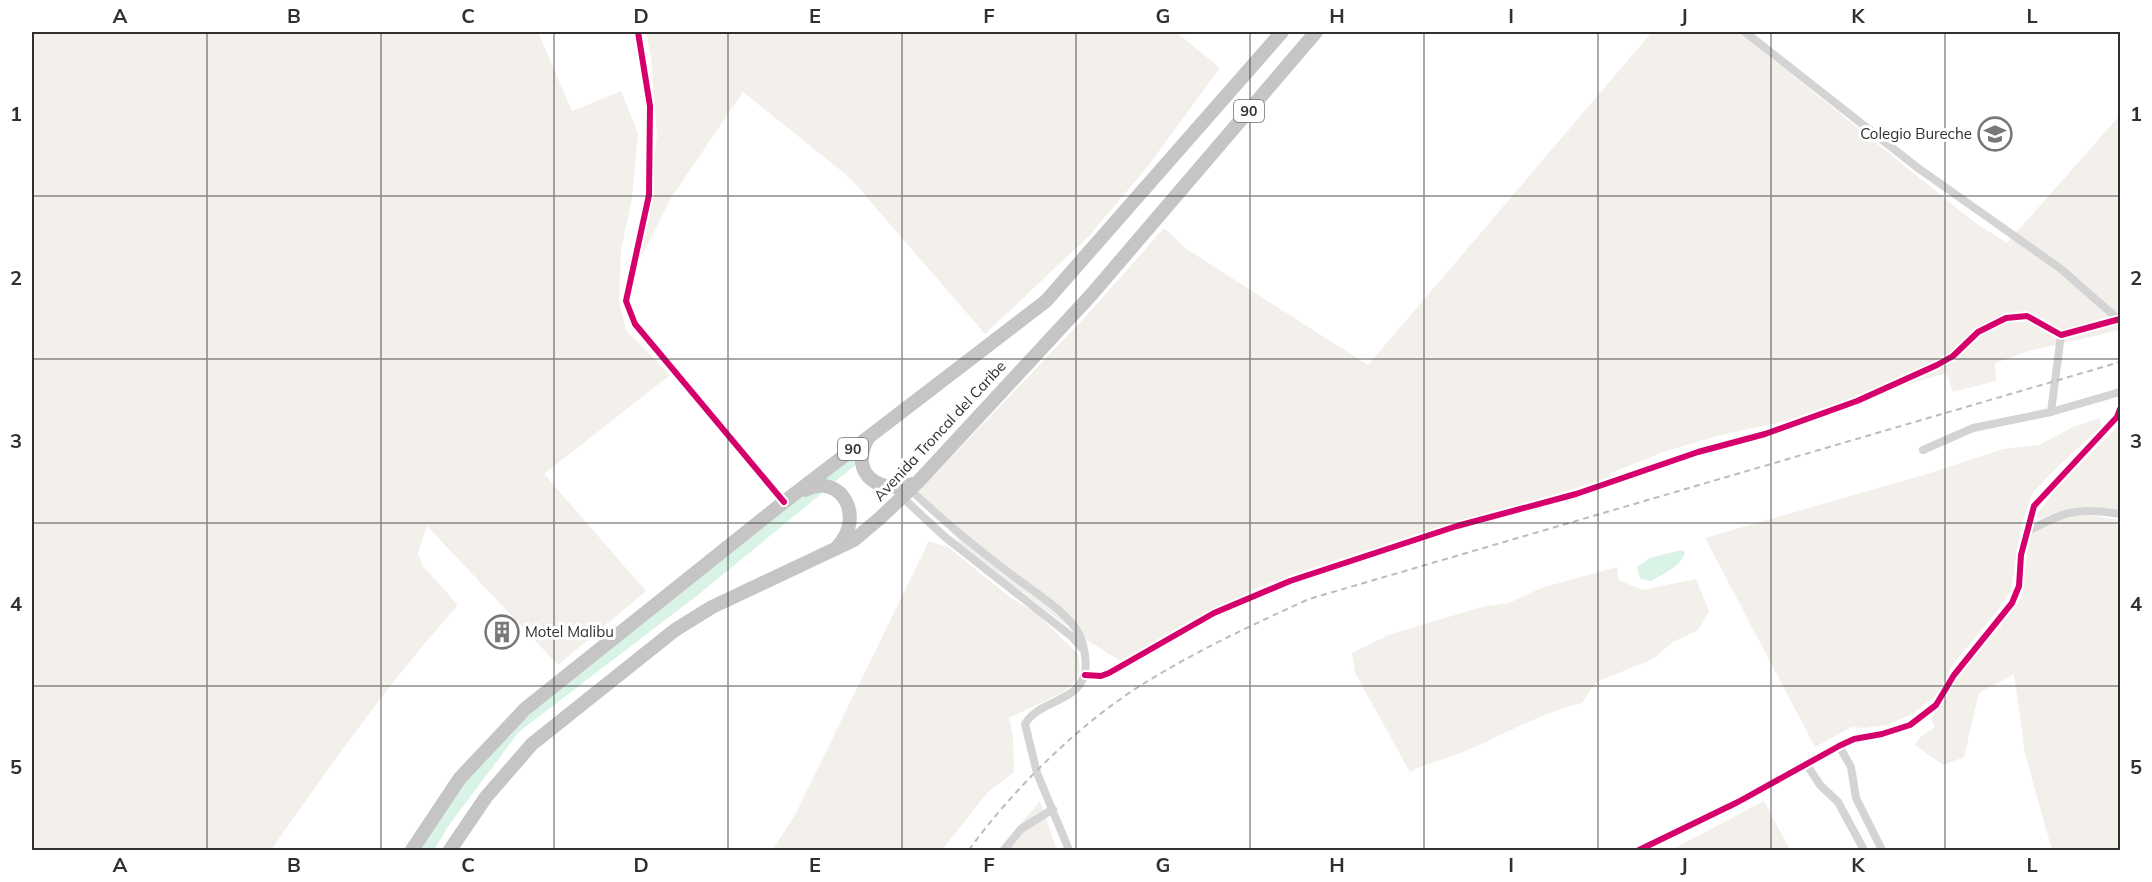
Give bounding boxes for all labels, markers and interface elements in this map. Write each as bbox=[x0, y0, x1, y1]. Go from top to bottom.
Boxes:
text: A bbox=[113, 3, 128, 28]
text: B bbox=[287, 3, 301, 28]
text: C bbox=[461, 3, 475, 28]
text: D bbox=[633, 3, 649, 28]
text: E bbox=[809, 3, 821, 28]
text: F bbox=[983, 3, 995, 28]
text: G bbox=[1156, 3, 1170, 28]
text: H bbox=[1329, 3, 1345, 28]
text: I bbox=[1508, 3, 1514, 28]
text: J bbox=[1680, 3, 1688, 28]
text: K bbox=[1851, 3, 1865, 28]
text: L bbox=[2026, 3, 2038, 28]
road number: 90 bbox=[1234, 100, 1264, 122]
text: 1 bbox=[10, 101, 22, 126]
text: 1 bbox=[2130, 101, 2142, 126]
school or university icon: Colegio Bureche bbox=[1977, 116, 2013, 152]
place label: Colegio Bureche bbox=[1860, 124, 1972, 143]
text: 2 bbox=[10, 265, 22, 290]
text: 2 bbox=[2130, 265, 2142, 290]
street label: Avenida Troncal del Caribe bbox=[870, 356, 1010, 505]
text: 3 bbox=[10, 428, 22, 453]
text: 3 bbox=[2130, 428, 2142, 453]
road number: 90 bbox=[838, 438, 868, 460]
text: 4 bbox=[10, 591, 22, 616]
text: 4 bbox=[2130, 591, 2142, 616]
building icon: Motel Malibu bbox=[484, 614, 520, 650]
place label: Motel Malibu bbox=[525, 622, 614, 641]
text: 5 bbox=[10, 754, 22, 779]
text: 5 bbox=[2130, 754, 2142, 779]
text: A bbox=[113, 852, 128, 877]
text: B bbox=[287, 852, 301, 877]
text: C bbox=[461, 852, 475, 877]
text: D bbox=[633, 852, 649, 877]
text: E bbox=[809, 852, 821, 877]
text: F bbox=[983, 852, 995, 877]
text: G bbox=[1156, 852, 1170, 877]
text: H bbox=[1329, 852, 1345, 877]
text: I bbox=[1508, 852, 1514, 877]
text: J bbox=[1680, 852, 1688, 877]
text: K bbox=[1851, 852, 1865, 877]
text: L bbox=[2026, 852, 2038, 877]

